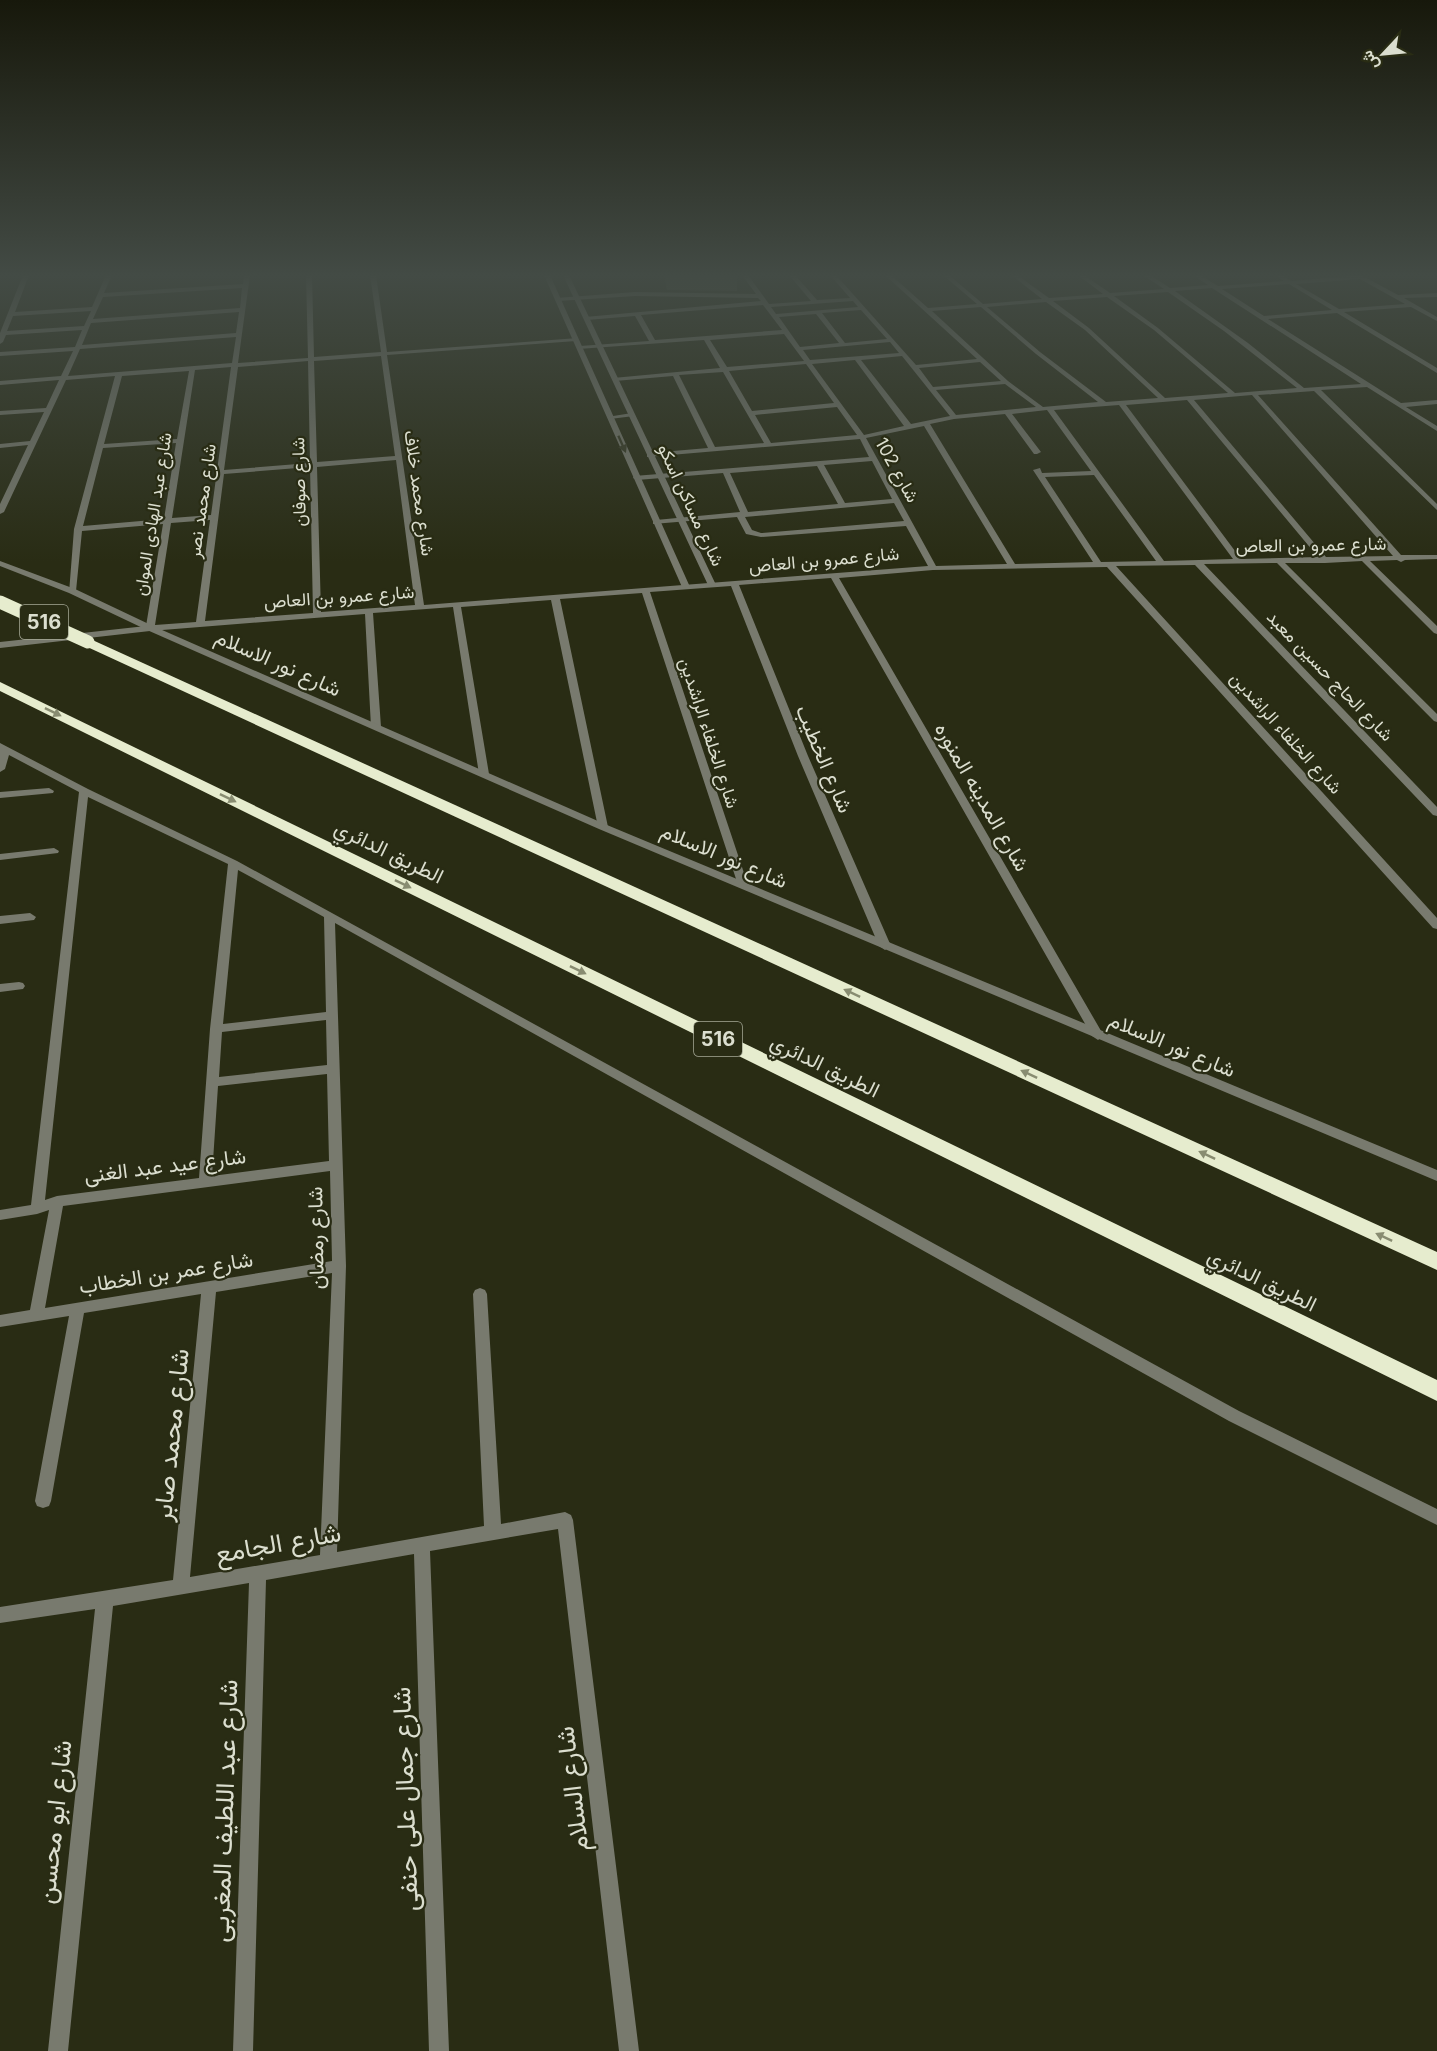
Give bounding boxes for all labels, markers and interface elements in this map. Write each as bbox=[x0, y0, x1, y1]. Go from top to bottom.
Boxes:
north arrow bbox=[1353, 24, 1413, 84]
text: ش bbox=[1356, 48, 1383, 74]
street label: شارع محمد خلاف bbox=[398, 429, 439, 557]
street label: شارع عبد الهادى الموان bbox=[129, 431, 178, 597]
street label: شارع 102 bbox=[869, 434, 924, 507]
one-way arrow bbox=[617, 435, 627, 453]
street label: شارع صوفان bbox=[287, 437, 312, 527]
street label: شارع مساكن اسكو bbox=[652, 440, 729, 570]
street label: شارع محمد نصر bbox=[183, 442, 222, 561]
street label: شارع عمرو بن العاص bbox=[1235, 533, 1387, 558]
street label: شارع عمرو بن العاص bbox=[748, 542, 900, 579]
street label: شارع عمرو بن العاص bbox=[263, 581, 415, 614]
road number: 516 bbox=[20, 605, 68, 639]
street label: شارع الحاج حسين معبد bbox=[1261, 606, 1398, 747]
street label: شارع نور الاسلام bbox=[211, 624, 345, 703]
street label: شارع الخلفاء الراشدين bbox=[673, 655, 744, 811]
street label: شارع الخلفاء الراشدين bbox=[1225, 667, 1347, 799]
street label: شارع الخطيب bbox=[789, 701, 858, 817]
one-way arrow bbox=[44, 708, 61, 717]
street label: شارع المدينه المنوره bbox=[928, 718, 1035, 876]
one-way arrow bbox=[219, 793, 236, 803]
street label: الطريق الدائري bbox=[328, 814, 448, 893]
street label: شارع نور الاسلام bbox=[656, 818, 791, 895]
one-way arrow bbox=[394, 879, 411, 889]
one-way arrow bbox=[569, 965, 586, 974]
one-way arrow bbox=[844, 988, 861, 997]
street label: شارع نور الاسلام bbox=[1104, 1007, 1239, 1084]
road number: 516 bbox=[694, 1022, 742, 1056]
street label: الطريق الدائري bbox=[764, 1028, 884, 1107]
one-way arrow bbox=[1020, 1069, 1038, 1079]
street label: شارع عيد عبد الغنى bbox=[83, 1143, 247, 1190]
one-way arrow bbox=[1198, 1151, 1215, 1160]
street label: شارع رمضان bbox=[302, 1186, 331, 1290]
one-way arrow bbox=[1375, 1232, 1392, 1241]
street label: الطريق الدائري bbox=[1201, 1242, 1321, 1321]
street label: شارع عمر بن الخطاب bbox=[77, 1246, 255, 1301]
street label: شارع محمد صابر bbox=[146, 1347, 198, 1524]
street label: شارع الجامع bbox=[213, 1516, 344, 1572]
street label: شارع عبد اللطيف المغربى bbox=[203, 1679, 247, 1943]
street label: شارع جمال على حنفى bbox=[385, 1686, 427, 1912]
street label: شارع السلام bbox=[548, 1724, 598, 1854]
street label: شارع ابو محسن bbox=[29, 1739, 80, 1906]

